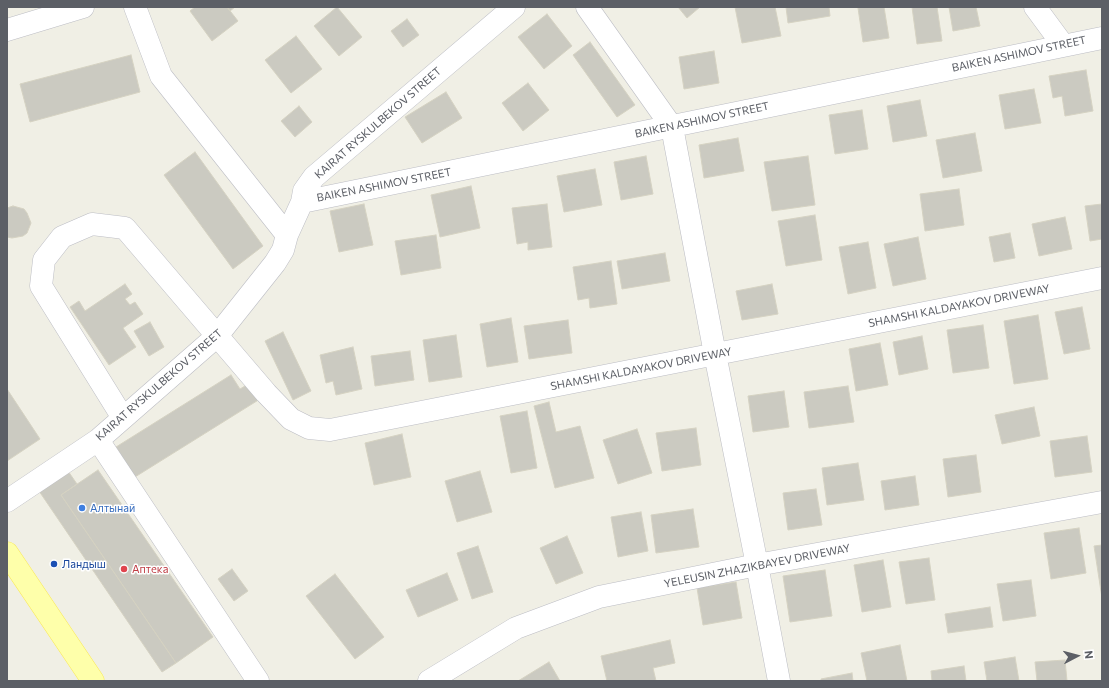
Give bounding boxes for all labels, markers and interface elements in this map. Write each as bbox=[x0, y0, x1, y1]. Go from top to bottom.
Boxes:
street label: BAIKEN ASHIMOV STREET bbox=[951, 33, 1087, 75]
street label: KAIRAT RYSKULBEKOV STREET bbox=[312, 64, 444, 182]
street label: BAIKEN ASHIMOV STREET bbox=[634, 99, 770, 141]
street label: BAIKEN ASHIMOV STREET bbox=[316, 165, 452, 205]
street label: SHAMSHI KALDAYAKOV DRIVEWAY bbox=[867, 282, 1051, 330]
street label: KAIRAT RYSKULBEKOV STREET bbox=[93, 326, 225, 444]
street label: SHAMSHI KALDAYAKOV DRIVEWAY bbox=[549, 345, 733, 393]
place label: Алтынай bbox=[90, 501, 135, 515]
marker: Алтынай bbox=[77, 503, 87, 513]
street label: YELEUSIN ZHAZIKBAYEV DRIVEWAY bbox=[663, 541, 851, 591]
place label: Ландыш bbox=[62, 557, 106, 571]
marker: Ландыш bbox=[49, 559, 59, 569]
place label: Аптека bbox=[132, 562, 168, 576]
marker: Аптека bbox=[119, 564, 129, 574]
north arrow bbox=[1057, 636, 1097, 676]
text: N bbox=[1083, 650, 1096, 659]

